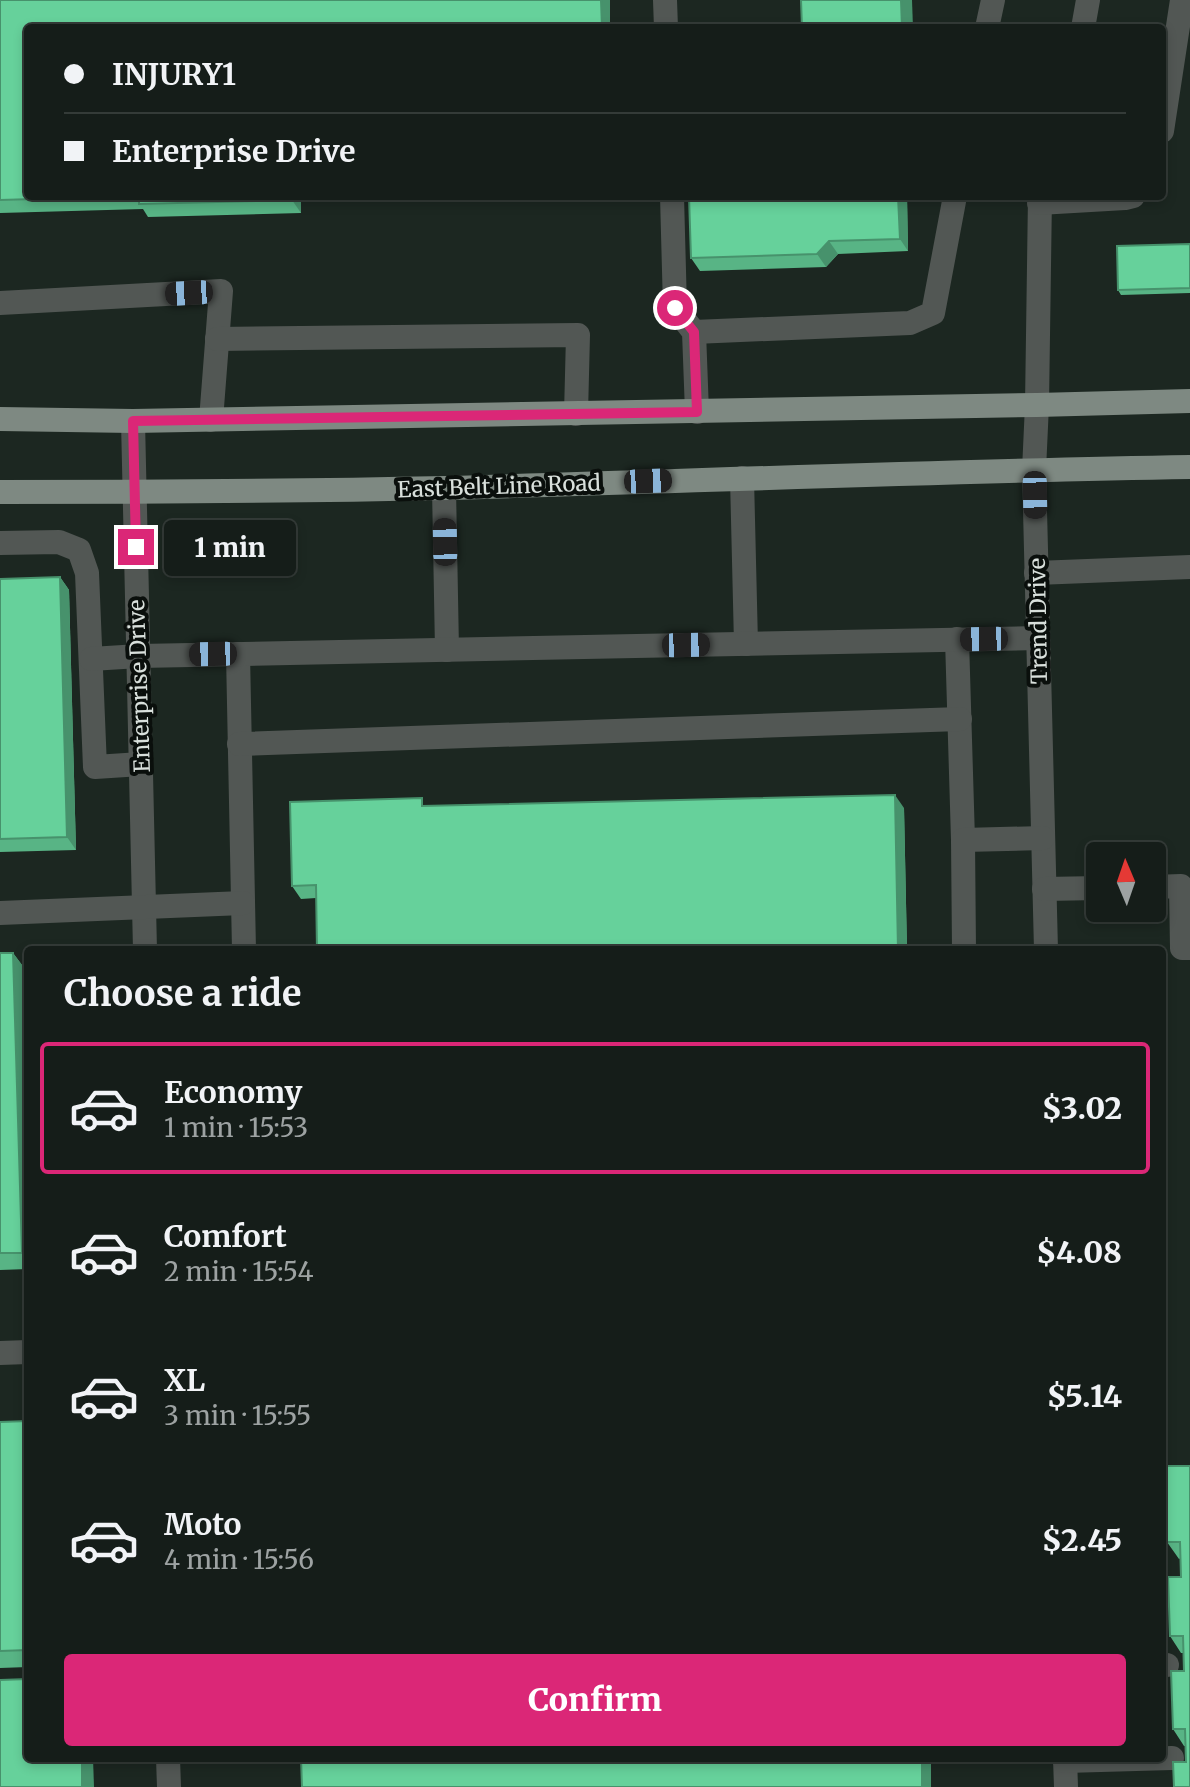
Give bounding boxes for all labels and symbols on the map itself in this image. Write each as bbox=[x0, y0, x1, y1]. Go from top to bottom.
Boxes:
car bbox=[164, 280, 214, 306]
route start bbox=[657, 290, 693, 326]
street label: East Belt Line Road bbox=[397, 468, 601, 504]
car bbox=[624, 468, 672, 494]
car bbox=[1023, 471, 1047, 519]
car bbox=[433, 518, 457, 566]
callout: 1 min bbox=[164, 519, 296, 575]
route end bbox=[118, 529, 154, 565]
street label: Trend Drive bbox=[1023, 558, 1053, 684]
street label: Enterprise Drive bbox=[122, 599, 156, 773]
car bbox=[960, 627, 1008, 651]
car bbox=[662, 633, 710, 657]
car bbox=[189, 642, 237, 666]
north arrow bbox=[1086, 842, 1166, 922]

